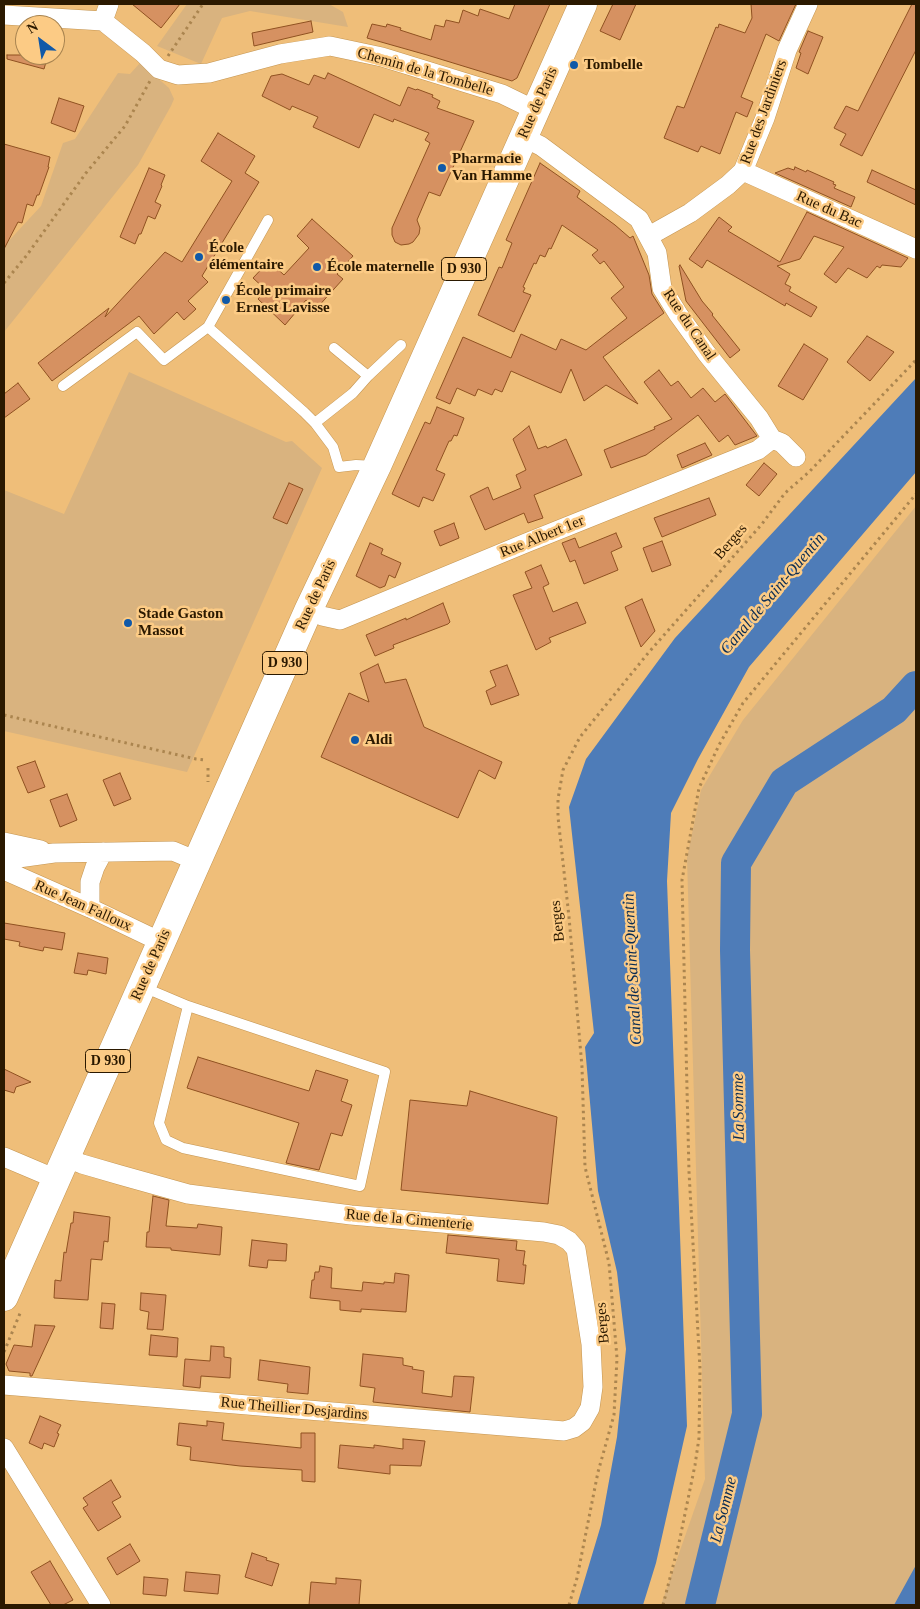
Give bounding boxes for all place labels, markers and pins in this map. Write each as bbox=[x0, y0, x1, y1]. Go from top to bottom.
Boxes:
place label: Tombelle bbox=[584, 56, 643, 74]
marker: Tombelle bbox=[568, 59, 580, 71]
place label: Pharmacie Van Hamme bbox=[452, 150, 532, 185]
marker: Pharmacie Van Hamme bbox=[436, 162, 448, 174]
place label: École élémentaire bbox=[209, 239, 284, 274]
marker: École élémentaire bbox=[193, 251, 205, 263]
place label: École maternelle bbox=[327, 258, 434, 276]
marker: École maternelle bbox=[311, 261, 323, 273]
place label: École primaire Ernest Lavisse bbox=[236, 282, 331, 317]
marker: École primaire Ernest Lavisse bbox=[220, 294, 232, 306]
place label: Stade Gaston Massot bbox=[138, 605, 223, 640]
marker: Stade Gaston Massot bbox=[122, 617, 134, 629]
place label: Aldi bbox=[365, 731, 393, 749]
marker: Aldi bbox=[349, 734, 361, 746]

